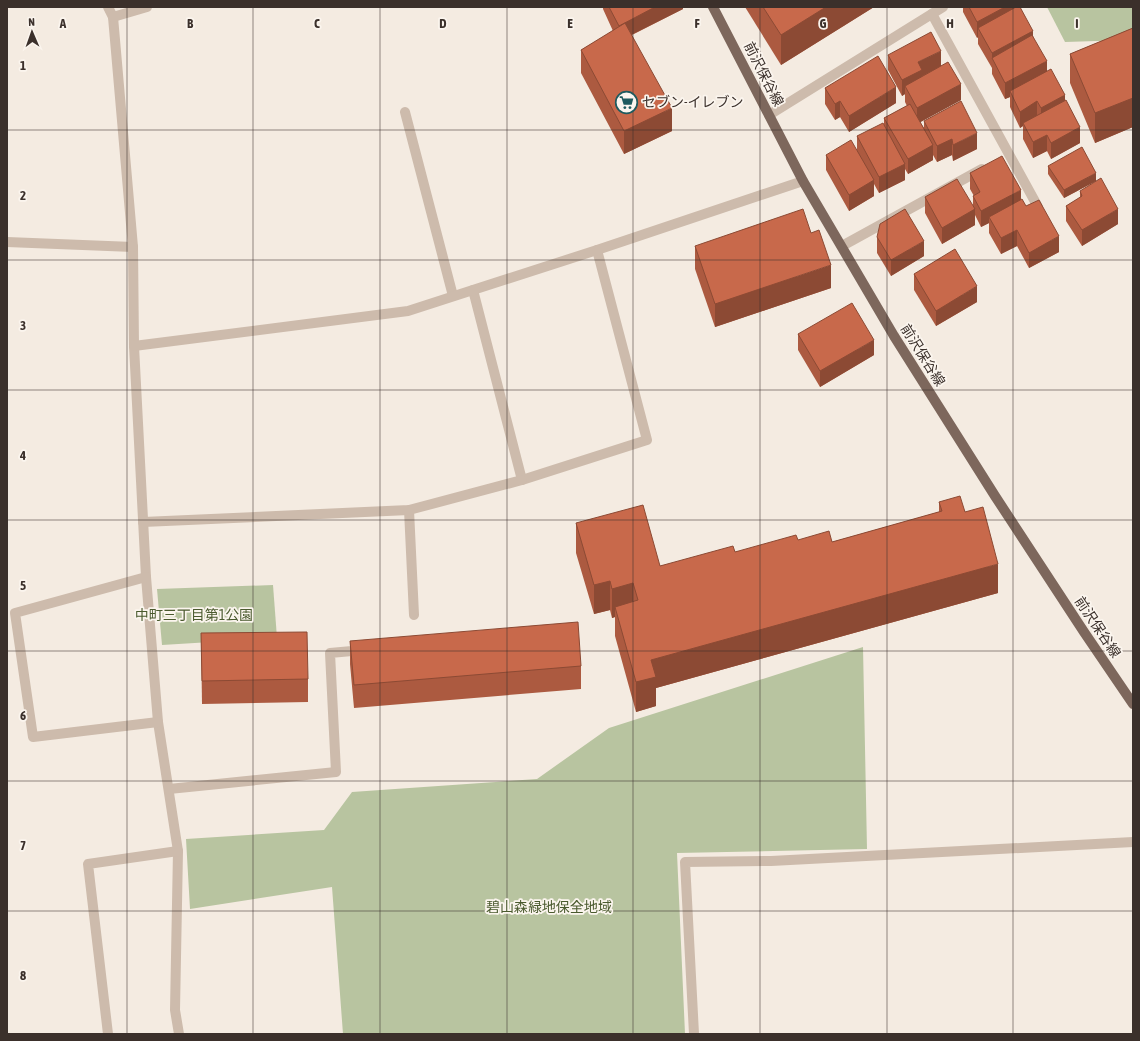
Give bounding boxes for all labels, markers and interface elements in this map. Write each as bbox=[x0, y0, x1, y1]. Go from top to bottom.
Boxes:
north arrow bbox=[12, 12, 52, 52]
text: N bbox=[28, 16, 35, 28]
text: A bbox=[59, 16, 67, 31]
text: B bbox=[187, 16, 194, 31]
text: C bbox=[314, 16, 320, 31]
text: D bbox=[439, 16, 447, 31]
text: E bbox=[567, 16, 573, 31]
text: F bbox=[694, 16, 700, 31]
text: G bbox=[820, 16, 827, 31]
text: H bbox=[946, 16, 954, 31]
text: I bbox=[1075, 16, 1079, 31]
street label: 前沢保谷線 bbox=[741, 39, 787, 109]
text: 1 bbox=[20, 58, 26, 73]
supermarket icon: セブン-イレブン bbox=[613, 89, 639, 115]
place label: セブン-イレブン bbox=[642, 94, 744, 110]
text: 2 bbox=[20, 188, 26, 203]
text: 3 bbox=[20, 318, 26, 333]
street label: 前沢保谷線 bbox=[898, 321, 948, 389]
text: 4 bbox=[19, 448, 26, 463]
text: 5 bbox=[20, 578, 26, 593]
street label: 前沢保谷線 bbox=[1072, 594, 1124, 660]
park label: 中町三丁目第1公園 bbox=[135, 607, 253, 623]
text: 6 bbox=[20, 708, 26, 723]
text: 7 bbox=[20, 838, 26, 853]
park label: 碧山森緑地保全地域 bbox=[486, 899, 612, 915]
text: 8 bbox=[20, 968, 26, 983]

